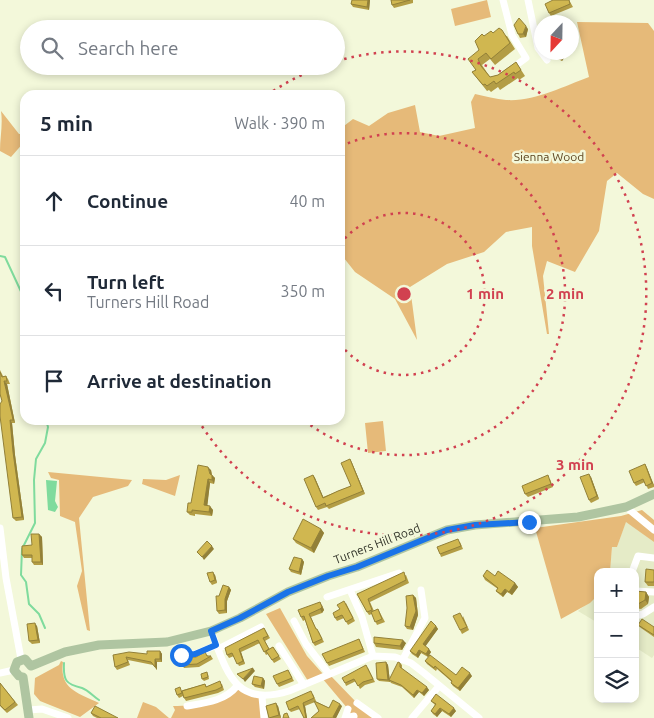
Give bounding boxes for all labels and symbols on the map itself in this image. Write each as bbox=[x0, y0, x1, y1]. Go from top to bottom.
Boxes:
north arrow bbox=[534, 15, 579, 60]
park label: Sienna Wood bbox=[514, 150, 584, 163]
centre of rings bbox=[395, 285, 413, 303]
text: 1 min bbox=[466, 285, 504, 302]
text: 2 min bbox=[546, 285, 584, 302]
text: 3 min bbox=[556, 456, 594, 473]
route end bbox=[518, 511, 541, 534]
street label: Turners Hill Road bbox=[332, 521, 422, 566]
route start bbox=[170, 644, 193, 667]

